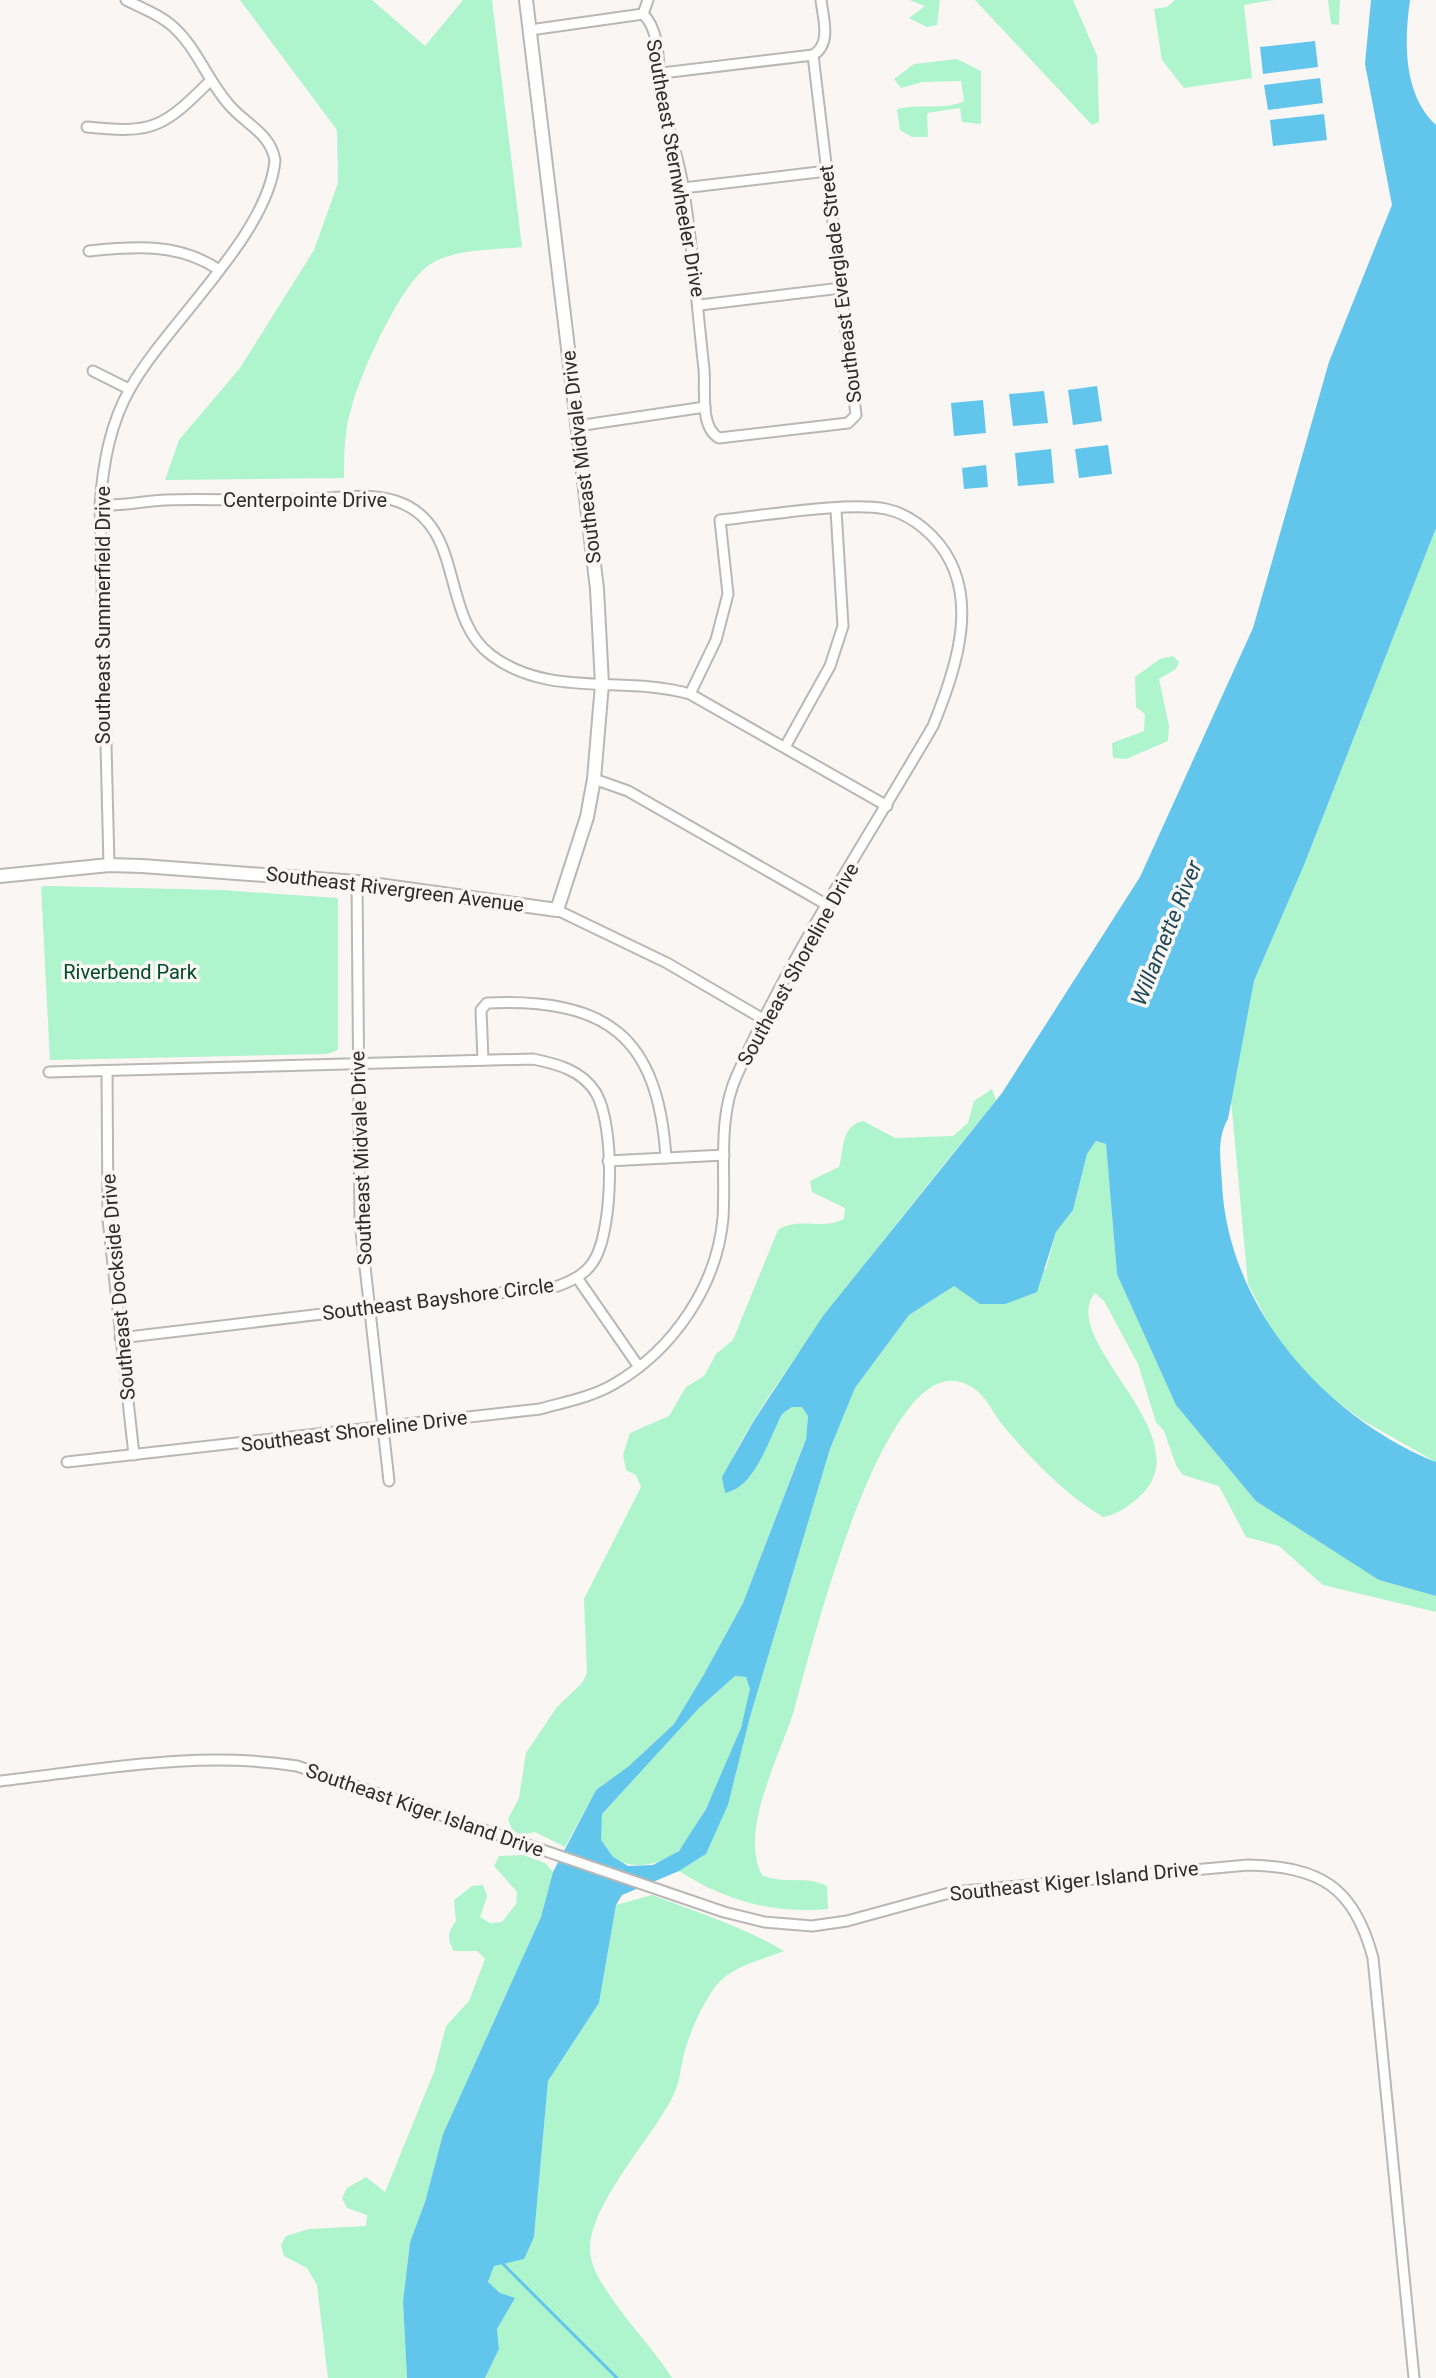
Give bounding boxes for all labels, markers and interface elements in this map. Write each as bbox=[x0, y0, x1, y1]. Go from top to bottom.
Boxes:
street label: Southeast Sternwheeler Drive bbox=[641, 37, 711, 299]
street label: Southeast Everglade Street bbox=[813, 164, 867, 404]
street label: Southeast Midvale Drive bbox=[556, 349, 606, 565]
street label: Southeast Summerfield Drive bbox=[91, 486, 115, 744]
street label: Centerpointe Drive bbox=[223, 488, 387, 512]
water label: Willamette River bbox=[1126, 856, 1207, 1009]
street label: Southeast Shoreline Drive bbox=[732, 858, 864, 1070]
street label: Southeast Rivergreen Avenue bbox=[265, 861, 525, 917]
park label: Riverbend Park bbox=[63, 960, 198, 984]
street label: Southeast Midvale Drive bbox=[345, 1050, 377, 1266]
street label: Southeast Dockside Drive bbox=[96, 1173, 140, 1401]
street label: Southeast Bayshore Circle bbox=[321, 1273, 555, 1325]
street label: Southeast Shoreline Drive bbox=[239, 1405, 469, 1457]
street label: Southeast Kiger Island Drive bbox=[303, 1758, 547, 1862]
street label: Southeast Kiger Island Drive bbox=[948, 1856, 1200, 1906]

